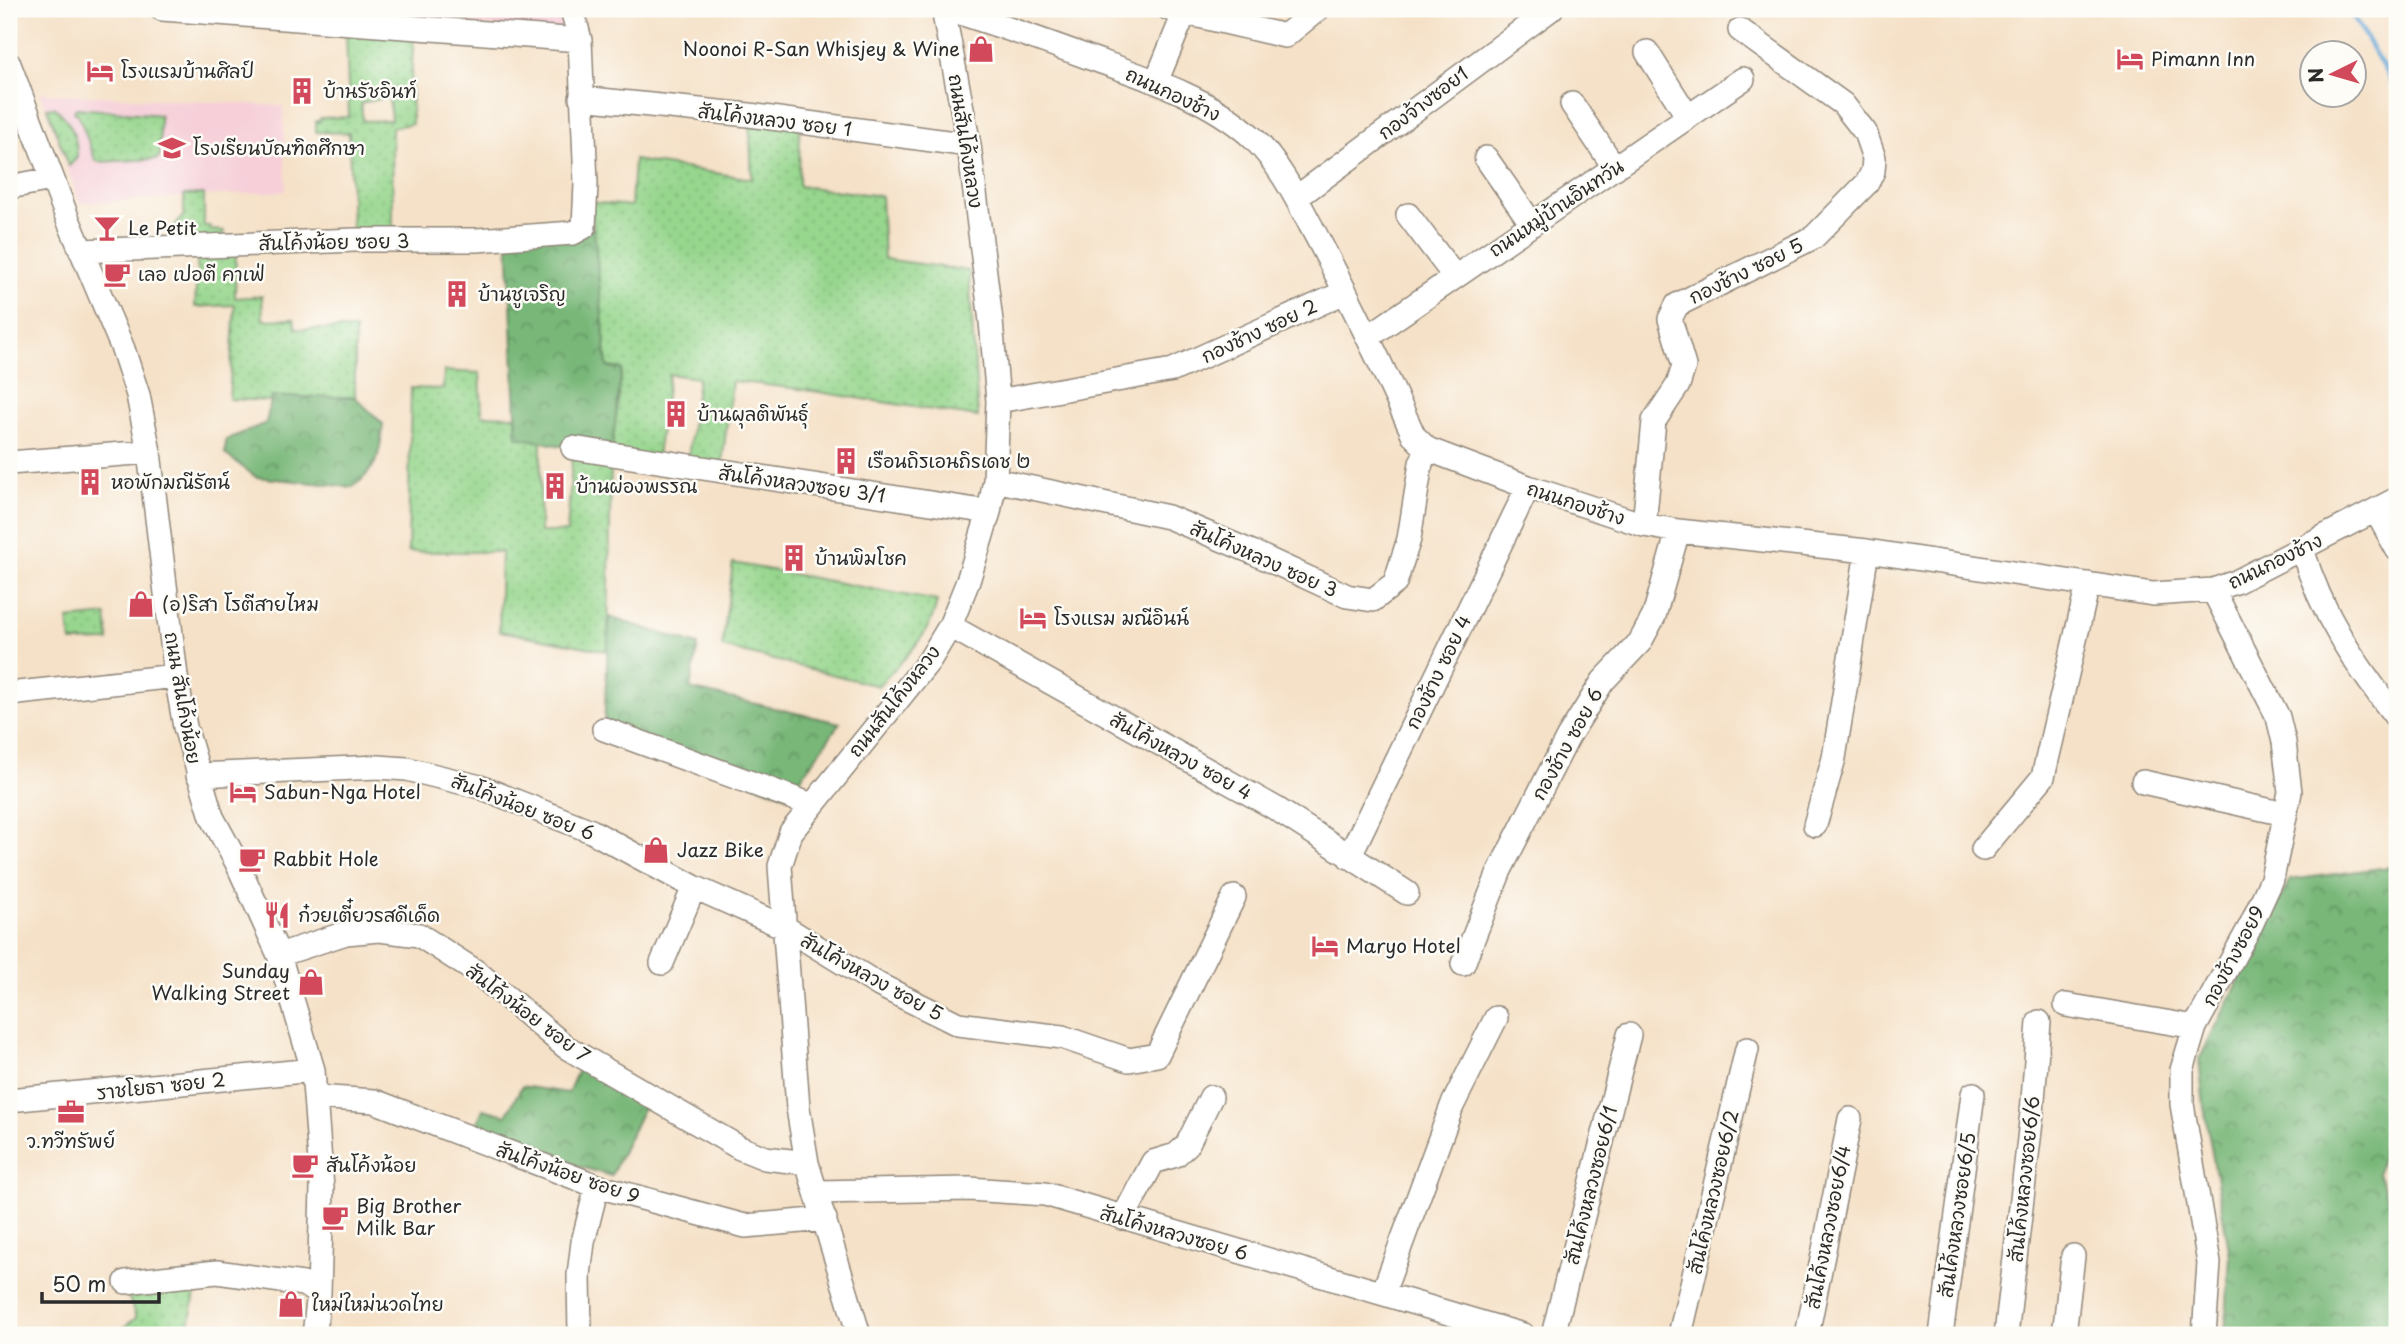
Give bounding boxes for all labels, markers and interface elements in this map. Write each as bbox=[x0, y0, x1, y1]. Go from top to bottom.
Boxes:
place label: Noonoi R-San Whisjey & Wine bbox=[683, 34, 960, 62]
shop icon: Noonoi R-San Whisjey & Wine bbox=[966, 34, 996, 64]
north arrow bbox=[2298, 38, 2368, 108]
hotel icon: Pimann Inn bbox=[2115, 44, 2145, 74]
place label: Pimann Inn bbox=[2151, 44, 2255, 72]
hotel icon: โรงแรมบ้านศิลป์ bbox=[85, 56, 115, 86]
place label: โรงแรมบ้านศิลป์ bbox=[121, 56, 254, 84]
street label: ถนนกองช้าง bbox=[1121, 59, 1225, 127]
street label: กองจ้างซอย1 bbox=[1371, 59, 1474, 146]
text: N bbox=[2300, 67, 2330, 84]
street label: ถนนสันโค้งหลวง bbox=[943, 72, 991, 210]
building icon: บ้านรัชอินท์ bbox=[287, 76, 317, 106]
place label: บ้านรัชอินท์ bbox=[323, 76, 417, 104]
street label: สันโค้งหลวง ซอย 1 bbox=[697, 96, 854, 142]
school or university icon: โรงเรียนบัณฑิตศึกษา bbox=[157, 133, 187, 163]
place label: โรงเรียนบัณฑิตศึกษา bbox=[193, 133, 365, 161]
street label: ถนนหมู่บ้านอินทวัน bbox=[1483, 151, 1630, 264]
bar icon: Le Petit bbox=[92, 213, 122, 243]
place label: Le Petit bbox=[128, 213, 197, 241]
street label: สันโค้งน้อย ซอย 3 bbox=[258, 226, 410, 256]
street label: กองช้าง ซอย 5 bbox=[1683, 230, 1808, 310]
cafe icon: เลอ เปอตี คาเฟ่ bbox=[102, 259, 132, 289]
place label: เลอ เปอตี คาเฟ่ bbox=[138, 259, 265, 287]
building icon: บ้านชูเจริญ bbox=[442, 279, 472, 309]
place label: บ้านชูเจริญ bbox=[478, 279, 566, 309]
street label: กองช้าง ซอย 2 bbox=[1196, 291, 1321, 369]
building icon: บ้านผุลติพันธ์ุ bbox=[661, 399, 691, 429]
place label: บ้านผุลติพันธ์ุ bbox=[697, 399, 809, 429]
building icon: เรือนถิรเอนถิรเดช ๒ bbox=[831, 446, 861, 476]
place label: เรือนถิรเอนถิรเดช ๒ bbox=[867, 446, 1030, 474]
street label: สันโค้งหลวงซอย 3/1 bbox=[717, 457, 887, 509]
building icon: หอพักมณีรัตน์ bbox=[75, 467, 105, 497]
place label: หอพักมณีรัตน์ bbox=[111, 467, 230, 495]
building icon: บ้านผ่องพรรณ bbox=[540, 471, 570, 501]
place label: บ้านผ่องพรรณ bbox=[576, 471, 697, 499]
street label: ถนนกองช้าง bbox=[1524, 473, 1629, 531]
street label: สันโค้งหลวง ซอย 3 bbox=[1186, 513, 1343, 603]
street label: ถนนกองช้าง bbox=[2223, 525, 2326, 595]
building icon: บ้านพิมโชค bbox=[779, 543, 809, 573]
place label: บ้านพิมโชค bbox=[815, 543, 907, 571]
shop icon: (อ)ริสา โรตีสายไหม bbox=[126, 589, 156, 619]
place label: (อ)ริสา โรตีสายไหม bbox=[162, 589, 319, 617]
hotel icon: โรงแรม มณีอินน์ bbox=[1018, 603, 1048, 633]
place label: โรงแรม มณีอินน์ bbox=[1054, 603, 1189, 631]
street label: กองช้าง ซอย 4 bbox=[1397, 610, 1477, 734]
street label: ถนน สันโค้งน้อย bbox=[159, 629, 209, 766]
street label: ถนนสันโค้งหลวง bbox=[841, 638, 946, 762]
street label: กองช้าง ซอย 6 bbox=[1524, 682, 1609, 805]
street label: สันโค้งหลวง ซอย 4 bbox=[1105, 704, 1258, 806]
street label: สันโค้งน้อย ซอย 6 bbox=[448, 766, 599, 846]
hotel icon: Sabun-Nga Hotel bbox=[228, 777, 258, 807]
place label: Sabun-Nga Hotel bbox=[264, 777, 421, 805]
shop icon: Jazz Bike bbox=[641, 835, 671, 865]
place label: Jazz Bike bbox=[677, 835, 764, 863]
cafe icon: Rabbit Hole bbox=[237, 844, 267, 874]
place label: Rabbit Hole bbox=[273, 844, 378, 872]
place label: ก๋วยเตี๋ยวรสดีเด็ด bbox=[298, 898, 440, 928]
restaurant icon: ก๋วยเตี๋ยวรสดีเด็ด bbox=[262, 900, 292, 930]
street label: กองช้างซอย9 bbox=[2194, 900, 2270, 1011]
street label: สันโค้งหลวง ซอย 5 bbox=[796, 925, 949, 1027]
hotel icon: Maryo Hotel bbox=[1310, 931, 1340, 961]
place label: Maryo Hotel bbox=[1346, 931, 1461, 959]
place label: Sunday Walking Street bbox=[152, 956, 290, 1006]
street label: สันโค้งน้อย ซอย 7 bbox=[461, 956, 597, 1068]
shop icon: Sunday Walking Street bbox=[296, 967, 326, 997]
street label: ราชโยธา ซอย 2 bbox=[95, 1064, 227, 1106]
street label: สันโค้งหลวงซอย6/6 bbox=[2000, 1095, 2046, 1263]
office icon: ว.ทวีทรัพย์ bbox=[56, 1097, 86, 1127]
street label: สันโค้งหลวงซอย6/1 bbox=[1557, 1102, 1623, 1267]
street label: สันโค้งหลวงซอย6/2 bbox=[1680, 1107, 1745, 1277]
place label: ว.ทวีทรัพย์ bbox=[27, 1126, 115, 1154]
street label: สันโค้งหลวงซอย6/5 bbox=[1931, 1130, 1981, 1299]
street label: สันโค้งน้อย ซอย 9 bbox=[493, 1134, 644, 1210]
street label: สันโค้งหลวงซอย6/4 bbox=[1797, 1142, 1857, 1311]
cafe icon: สันโค้งน้อย bbox=[290, 1150, 320, 1180]
place label: สันโค้งน้อย bbox=[326, 1150, 417, 1178]
place label: Big Brother Milk Bar bbox=[356, 1191, 462, 1241]
street label: สันโค้งหลวงซอย 6 bbox=[1097, 1198, 1252, 1267]
cafe icon: Big Brother Milk Bar bbox=[320, 1202, 350, 1232]
scale bar bbox=[42, 1260, 159, 1304]
text: 50 m bbox=[52, 1267, 106, 1299]
shop icon: ใหม่ใหม่นวดไทย bbox=[276, 1289, 306, 1319]
place label: ใหม่ใหม่นวดไทย bbox=[312, 1289, 444, 1317]

